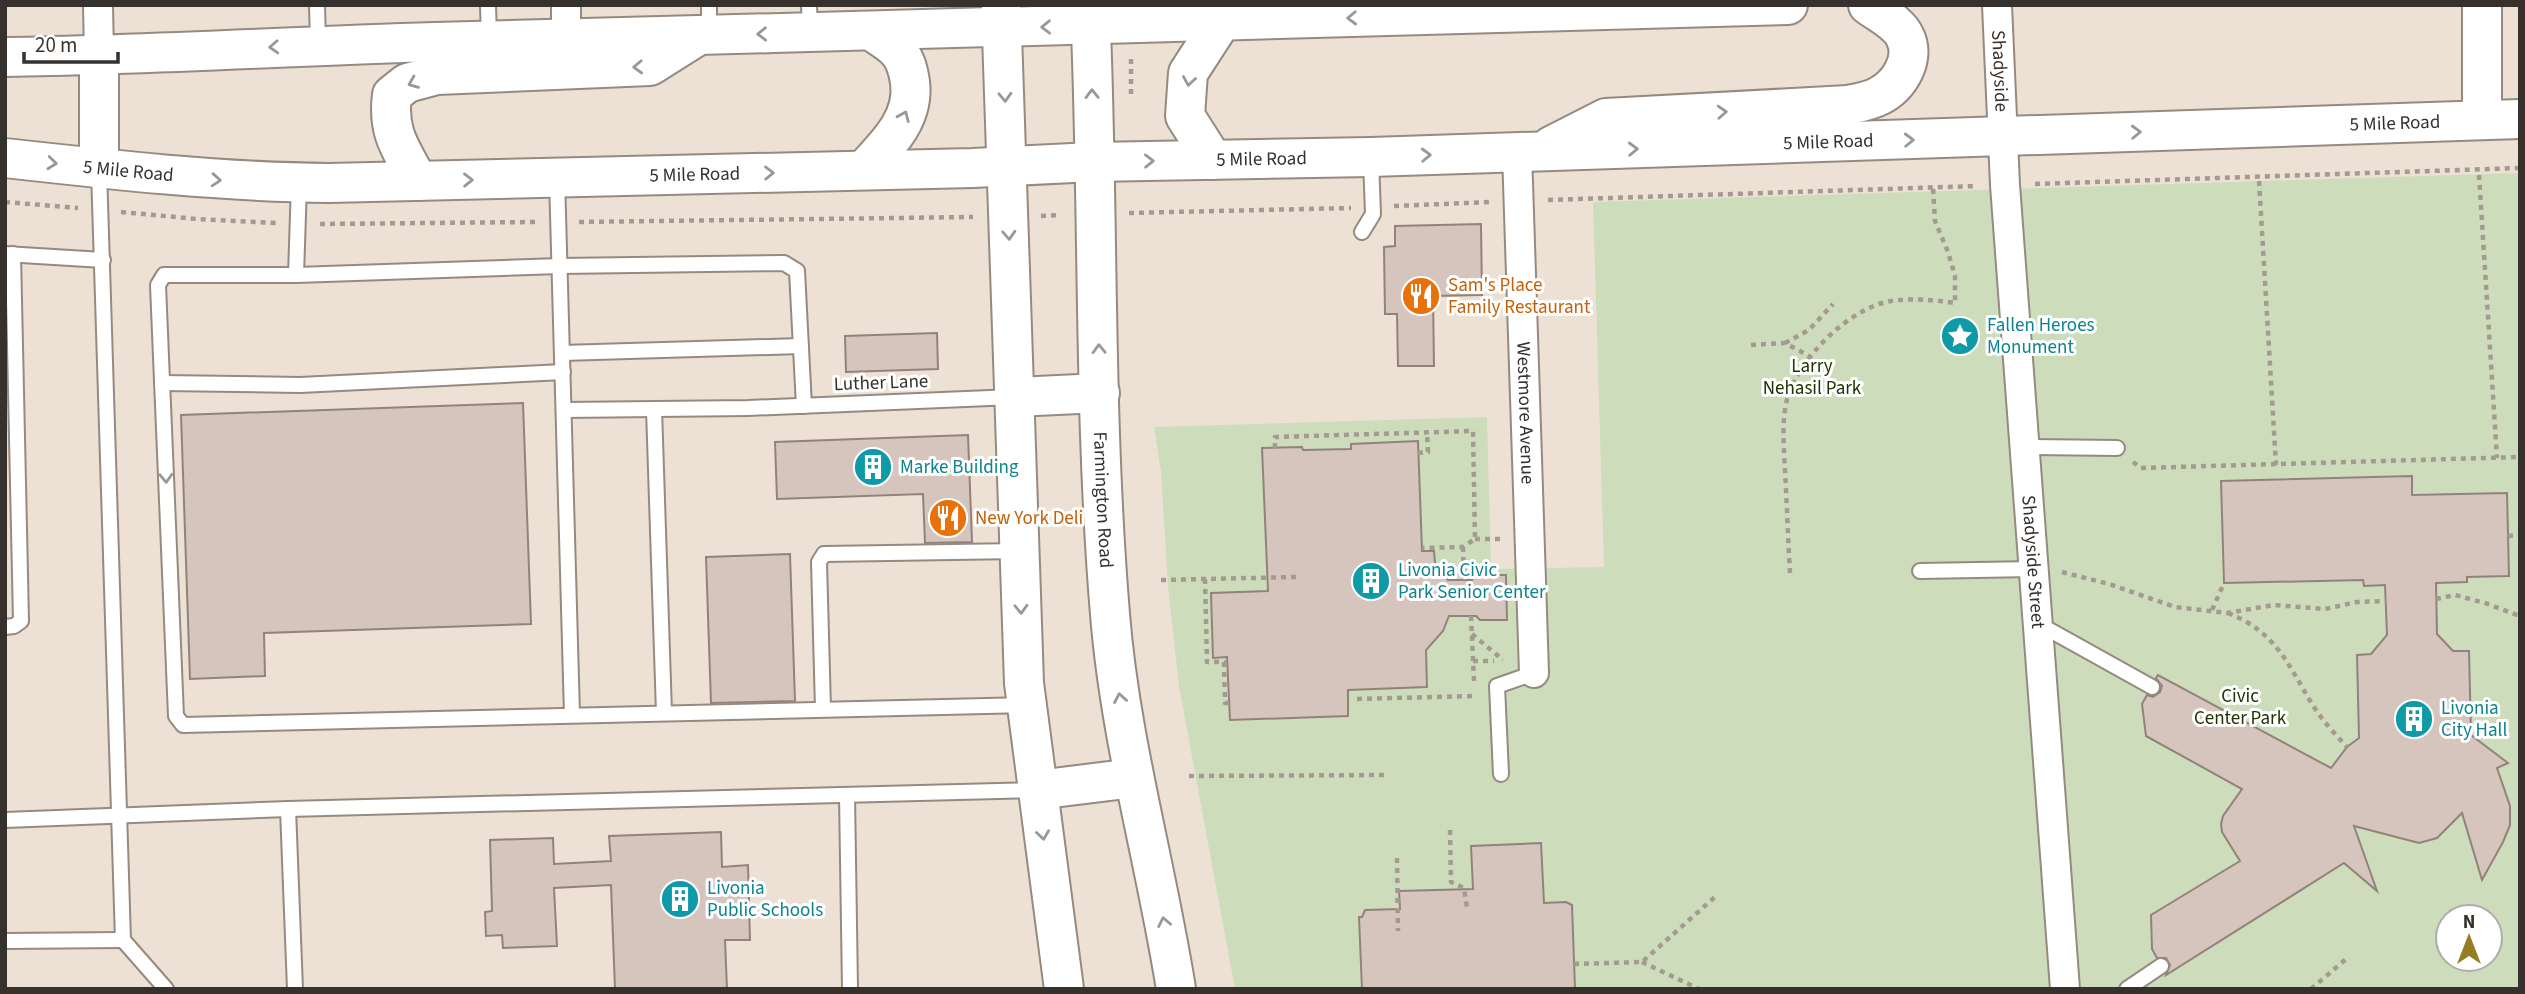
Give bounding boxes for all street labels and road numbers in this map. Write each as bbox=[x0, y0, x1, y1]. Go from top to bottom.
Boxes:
street label: Shadyside bbox=[1985, 29, 2015, 113]
street label: 5 Mile Road bbox=[2349, 108, 2441, 138]
street label: 5 Mile Road bbox=[1783, 127, 1874, 157]
street label: 5 Mile Road bbox=[1216, 145, 1307, 173]
street label: 5 Mile Road bbox=[82, 153, 175, 189]
street label: 5 Mile Road bbox=[649, 160, 740, 189]
street label: Westmore Avenue bbox=[1510, 341, 1541, 485]
street label: Luther Lane bbox=[833, 368, 929, 398]
street label: Farmington Road bbox=[1086, 431, 1120, 569]
street label: Shadyside Street bbox=[2015, 494, 2052, 630]

